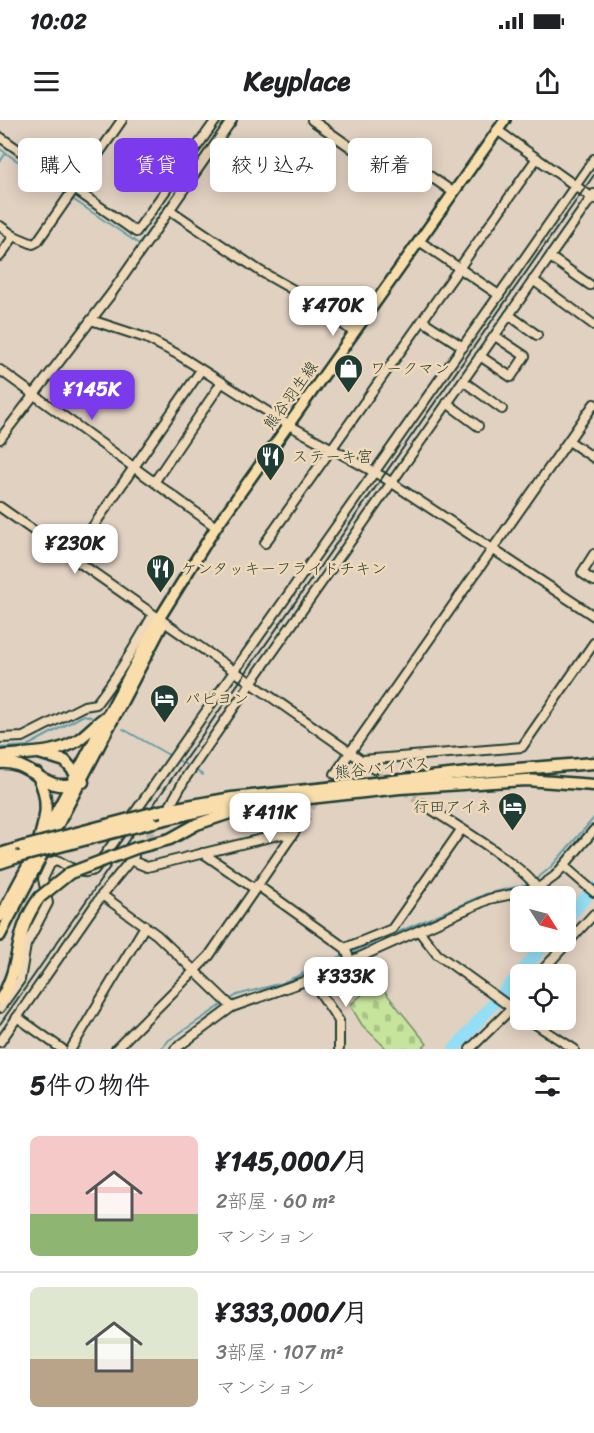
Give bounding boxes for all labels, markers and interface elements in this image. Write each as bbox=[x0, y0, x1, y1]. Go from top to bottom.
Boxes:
text: 10:02 bbox=[30, 2, 87, 41]
text: Keyplace bbox=[244, 57, 350, 105]
icon: menu bbox=[30, 65, 63, 98]
icon: share bbox=[531, 65, 564, 98]
chip: 購入 bbox=[18, 138, 102, 192]
chip: 賃貸 bbox=[114, 138, 198, 192]
chip: 絞り込み bbox=[210, 138, 336, 192]
chip: 新着 bbox=[348, 138, 432, 192]
pin: ¥470K bbox=[291, 286, 375, 337]
text: ¥470K bbox=[303, 288, 363, 323]
shop icon: ワークマン bbox=[333, 352, 365, 394]
street label: 熊谷羽生線 bbox=[255, 354, 326, 436]
place label: ワークマン bbox=[370, 354, 450, 383]
pin: ¥145K bbox=[50, 370, 134, 421]
text: ¥145K bbox=[64, 372, 120, 407]
restaurant icon: ステーキ宮 bbox=[255, 440, 287, 482]
place label: ステーキ宮 bbox=[292, 442, 373, 471]
pin: ¥230K bbox=[33, 524, 117, 575]
text: ¥230K bbox=[46, 526, 104, 561]
restaurant icon: ケンタッキーフライドチキン bbox=[144, 552, 176, 594]
place label: ケンタッキーフライドチキン bbox=[181, 554, 387, 583]
hotel icon: パピヨン bbox=[148, 682, 180, 724]
place label: パピヨン bbox=[185, 684, 249, 713]
street label: 熊谷バイパス bbox=[333, 748, 431, 787]
hotel icon: 行田アイネ bbox=[497, 790, 529, 832]
place label: 行田アイネ bbox=[413, 792, 492, 821]
pin: ¥411K bbox=[228, 793, 312, 844]
text: ¥411K bbox=[244, 795, 296, 830]
north arrow bbox=[510, 886, 576, 952]
map controls bbox=[510, 886, 576, 1030]
pin: ¥333K bbox=[304, 957, 388, 1008]
text: ¥333K bbox=[318, 959, 374, 994]
button: locate bbox=[510, 964, 576, 1030]
text: 5件の物件 bbox=[30, 1062, 150, 1108]
icon: filters bbox=[531, 1069, 564, 1102]
text: ¥145,000/月 bbox=[216, 1138, 369, 1184]
icon: home bbox=[78, 1160, 150, 1232]
text: 2部屋 · 60 m² bbox=[216, 1184, 336, 1219]
text: マンション bbox=[216, 1219, 315, 1254]
text: ¥333,000/月 bbox=[216, 1289, 368, 1335]
icon: home bbox=[78, 1311, 150, 1383]
text: 3部屋 · 107 m² bbox=[216, 1335, 344, 1370]
text: マンション bbox=[216, 1370, 315, 1405]

